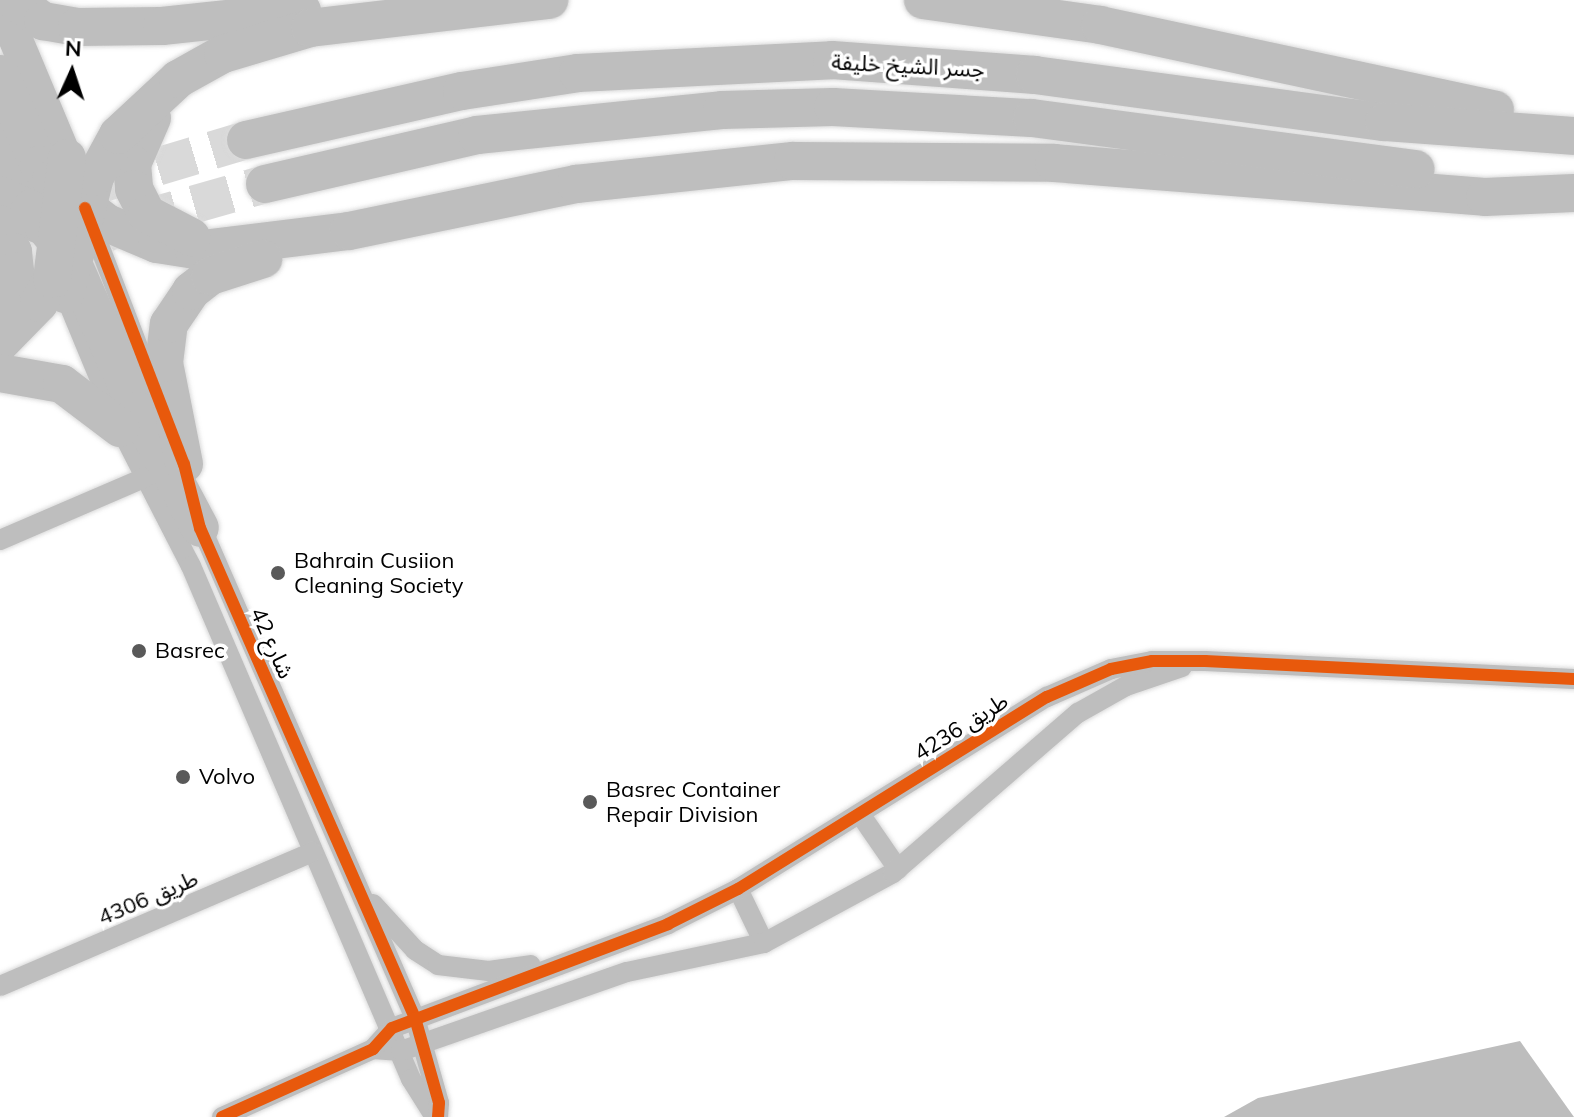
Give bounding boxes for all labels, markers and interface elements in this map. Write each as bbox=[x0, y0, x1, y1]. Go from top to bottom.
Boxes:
north arrow bbox=[32, 32, 112, 112]
text: N bbox=[64, 34, 82, 62]
street label: جسر الشيخ خليفة bbox=[831, 49, 985, 83]
place label: Bahrain Cusiion Cleaning Society bbox=[294, 547, 463, 598]
marker: Bahrain Cusiion Cleaning Society bbox=[269, 564, 287, 582]
street label: شارع 42 bbox=[245, 603, 299, 683]
place label: Basrec bbox=[155, 638, 225, 664]
marker: Basrec bbox=[130, 642, 148, 660]
street label: طريق 4236 bbox=[909, 688, 1013, 766]
place label: Volvo bbox=[199, 764, 255, 790]
marker: Volvo bbox=[174, 768, 192, 786]
place label: Basrec Container Repair Division bbox=[606, 776, 780, 828]
marker: Basrec Container Repair Division bbox=[581, 793, 599, 811]
street label: طريق 4306 bbox=[94, 865, 202, 931]

